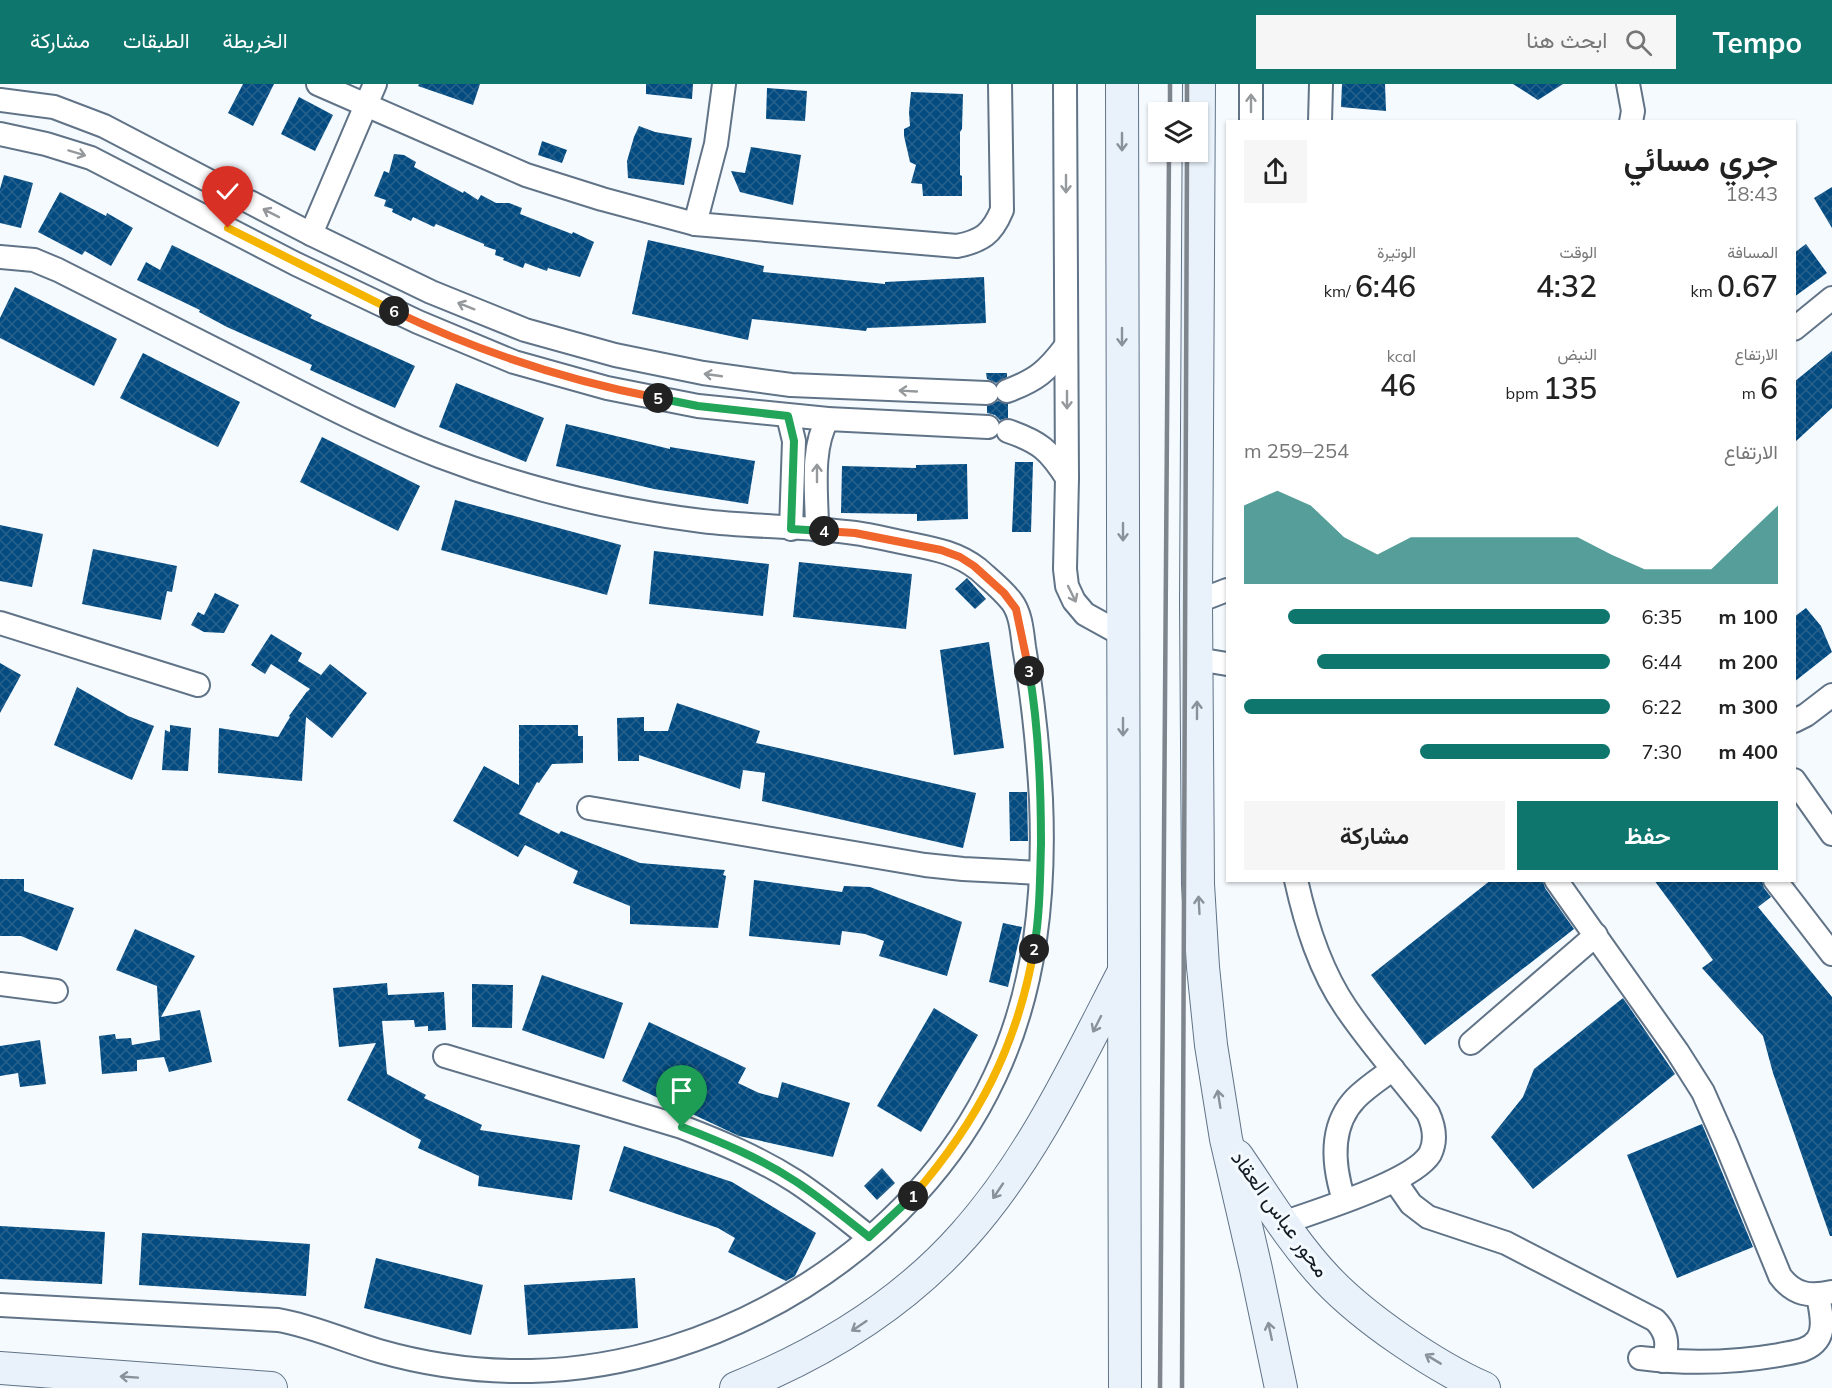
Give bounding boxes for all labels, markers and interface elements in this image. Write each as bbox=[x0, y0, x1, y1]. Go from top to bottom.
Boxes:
search box bbox=[1256, 15, 1676, 69]
text: Tempo bbox=[1712, 25, 1802, 60]
text: ابحث هنا bbox=[1526, 26, 1607, 54]
icon: search bbox=[1622, 26, 1655, 59]
text: مشاركة bbox=[30, 27, 90, 53]
text: الطبقات bbox=[123, 27, 190, 53]
text: الخريطة bbox=[223, 27, 288, 53]
one-way arrow bbox=[1245, 93, 1257, 113]
map controls bbox=[1148, 102, 1208, 162]
button: layers bbox=[1148, 102, 1208, 162]
one-way arrow bbox=[1116, 132, 1128, 152]
text: جري مسائي bbox=[1623, 138, 1778, 179]
button: share bbox=[1244, 140, 1307, 203]
one-way arrow bbox=[67, 148, 86, 159]
pin bbox=[202, 166, 253, 228]
one-way arrow bbox=[1060, 174, 1072, 194]
icon: check bbox=[211, 175, 244, 208]
text: 18:43 bbox=[1725, 181, 1778, 206]
one-way arrow bbox=[262, 207, 280, 218]
text: الوتيرة bbox=[1377, 242, 1416, 262]
text: الوقت bbox=[1559, 242, 1597, 262]
text: المسافة bbox=[1727, 242, 1778, 262]
text: 6:46 bbox=[1355, 267, 1416, 305]
text: 4:32 bbox=[1536, 267, 1597, 305]
text: 0.67 bbox=[1717, 267, 1778, 305]
text: /km bbox=[1324, 281, 1355, 301]
text: km bbox=[1690, 281, 1717, 301]
pin: 6 bbox=[379, 296, 409, 326]
one-way arrow bbox=[457, 300, 475, 311]
text: 6 bbox=[389, 301, 399, 321]
one-way arrow bbox=[1117, 327, 1128, 347]
text: النبض bbox=[1557, 344, 1597, 364]
text: الارتفاع bbox=[1735, 344, 1778, 364]
text: kcal bbox=[1387, 346, 1416, 366]
text: 46 bbox=[1380, 366, 1416, 404]
one-way arrow bbox=[704, 369, 724, 380]
text: 135 bbox=[1543, 369, 1597, 407]
text: 6 bbox=[1760, 369, 1778, 407]
pin: 5 bbox=[643, 383, 673, 413]
text: bpm bbox=[1506, 383, 1543, 403]
text: m bbox=[1742, 383, 1760, 403]
one-way arrow bbox=[898, 386, 918, 397]
text: 5 bbox=[653, 388, 663, 408]
one-way arrow bbox=[1061, 390, 1073, 410]
text: 254–259 m bbox=[1244, 438, 1349, 463]
text: الارتفاع bbox=[1724, 439, 1778, 464]
one-way arrow bbox=[811, 464, 823, 484]
pin: 4 bbox=[809, 516, 839, 546]
text: 4 bbox=[819, 521, 829, 541]
one-way arrow bbox=[1117, 522, 1129, 542]
one-way arrow bbox=[1066, 585, 1078, 603]
text: 6:35 bbox=[1641, 604, 1682, 629]
text: 100 m bbox=[1719, 604, 1778, 629]
text: 6:44 bbox=[1641, 649, 1682, 674]
text: 200 m bbox=[1719, 649, 1778, 674]
pin: 3 bbox=[1014, 656, 1044, 686]
text: 3 bbox=[1024, 661, 1034, 681]
text: 6:22 bbox=[1641, 694, 1682, 719]
text: 300 m bbox=[1719, 694, 1778, 719]
one-way arrow bbox=[1191, 701, 1203, 721]
one-way arrow bbox=[1117, 717, 1129, 737]
text: 7:30 bbox=[1641, 739, 1682, 764]
text: 400 m bbox=[1719, 739, 1778, 764]
button: مشاركة bbox=[1244, 801, 1505, 870]
button: حفظ bbox=[1517, 801, 1778, 870]
one-way arrow bbox=[1193, 896, 1204, 916]
pin: 2 bbox=[1019, 934, 1049, 964]
text: 2 bbox=[1029, 939, 1039, 959]
one-way arrow bbox=[1091, 1014, 1102, 1032]
pin bbox=[656, 1065, 707, 1127]
icon: arrive bbox=[665, 1074, 698, 1107]
one-way arrow bbox=[1214, 1090, 1225, 1110]
street label: محور عباس العقاد bbox=[1225, 1145, 1336, 1283]
pin: 1 bbox=[898, 1181, 928, 1211]
one-way arrow bbox=[992, 1183, 1004, 1199]
text: 1 bbox=[908, 1186, 918, 1206]
one-way arrow bbox=[851, 1320, 867, 1332]
one-way arrow bbox=[1264, 1321, 1275, 1341]
one-way arrow bbox=[1425, 1353, 1442, 1365]
one-way arrow bbox=[119, 1371, 139, 1382]

